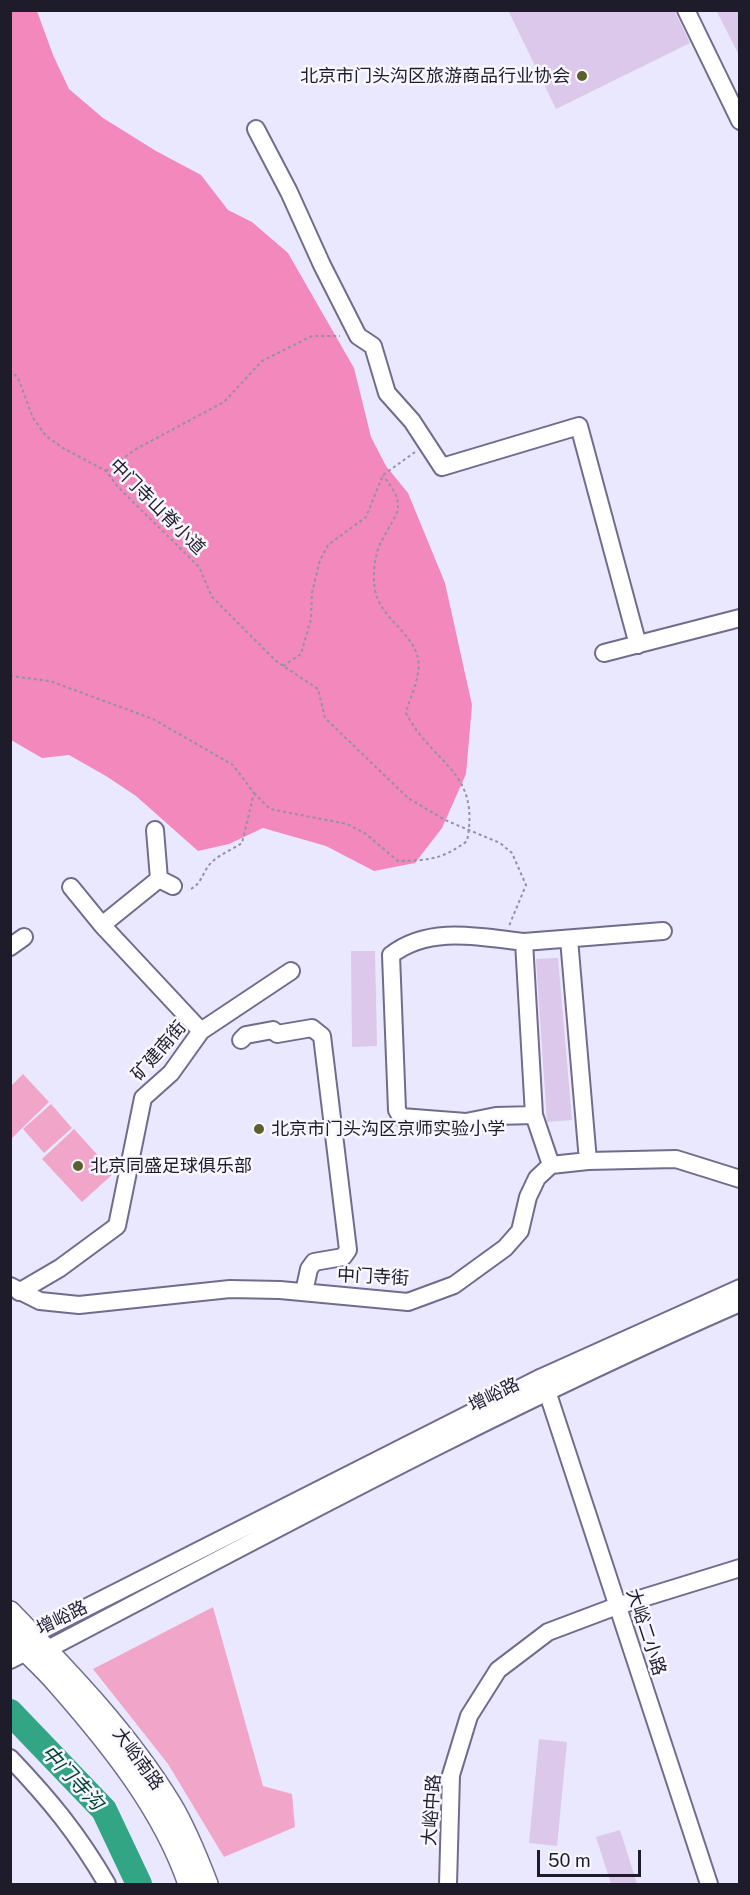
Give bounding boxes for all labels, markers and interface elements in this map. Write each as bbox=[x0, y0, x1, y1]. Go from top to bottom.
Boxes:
place label: 北京市门头沟区旅游商品行业协会 bbox=[300, 65, 570, 87]
marker: 北京市门头沟区旅游商品行业协会 bbox=[575, 69, 589, 83]
street label: 中门寺山脊小道 bbox=[105, 455, 209, 559]
street label: 矿建南街 bbox=[127, 1017, 191, 1085]
place label: 北京市门头沟区京师实验小学 bbox=[271, 1118, 505, 1140]
marker: 北京市门头沟区京师实验小学 bbox=[252, 1122, 266, 1136]
place label: 北京同盛足球俱乐部 bbox=[90, 1155, 252, 1177]
marker: 北京同盛足球俱乐部 bbox=[71, 1159, 85, 1173]
street label: 中门寺街 bbox=[336, 1264, 410, 1290]
street label: 增峪路 bbox=[465, 1373, 523, 1417]
street label: 大峪二小路 bbox=[622, 1586, 670, 1678]
street label: 增峪路 bbox=[33, 1596, 91, 1640]
street label: 大峪南路 bbox=[108, 1724, 168, 1794]
water label: 中门寺沟 bbox=[36, 1741, 108, 1815]
street label: 大峪中路 bbox=[419, 1773, 445, 1847]
scale bar bbox=[540, 1838, 644, 1876]
text: 50 m bbox=[548, 1850, 591, 1871]

